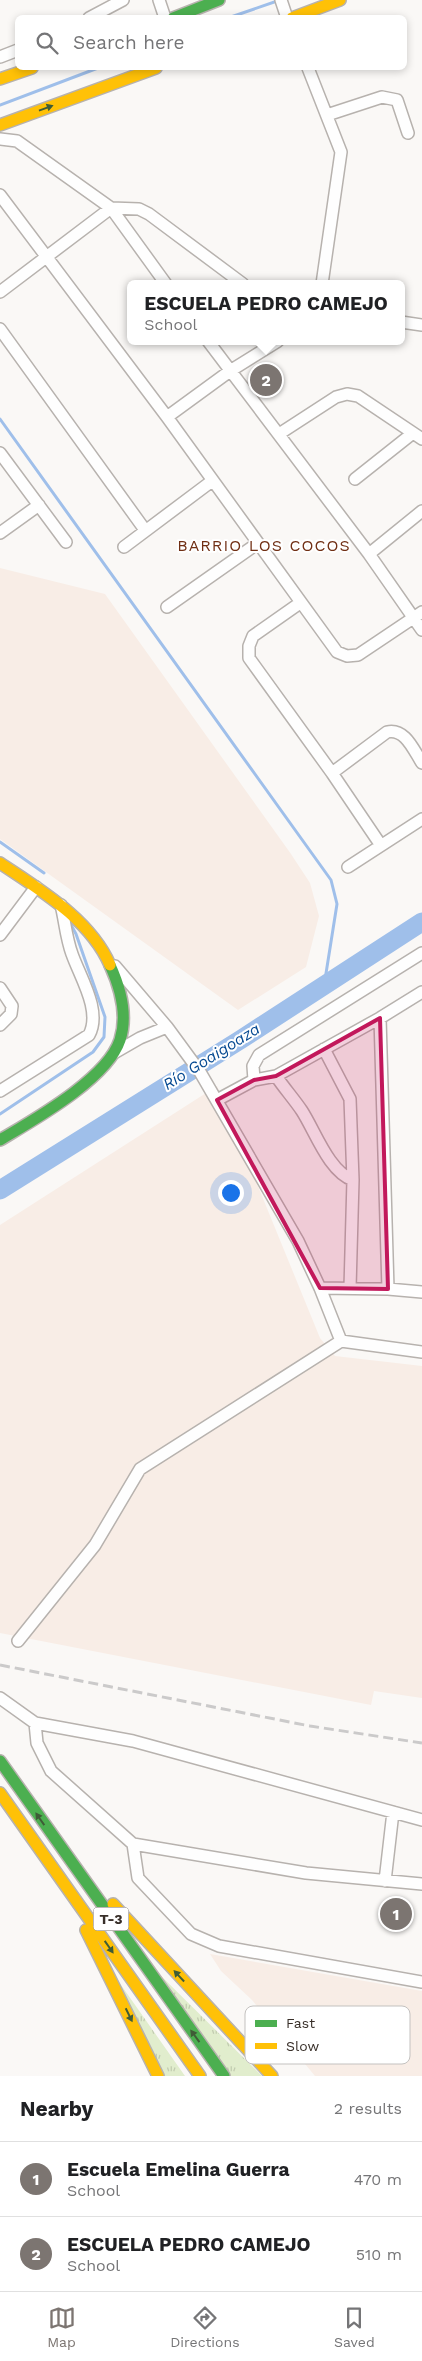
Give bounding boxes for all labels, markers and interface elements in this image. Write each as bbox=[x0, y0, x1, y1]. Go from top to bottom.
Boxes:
search box bbox=[15, 15, 407, 70]
icon: search bbox=[33, 29, 61, 57]
text: Search here bbox=[73, 31, 184, 54]
one-way arrow bbox=[39, 104, 54, 112]
popup bbox=[127, 280, 405, 345]
text: ESCUELA PEDRO CAMEJO bbox=[144, 292, 388, 315]
text: School bbox=[144, 315, 197, 334]
pin: 2 bbox=[250, 361, 282, 399]
district label: BARRIO LOS COCOS bbox=[177, 536, 351, 555]
water label: Río Goaigoaza bbox=[159, 1019, 263, 1094]
your location bbox=[218, 1180, 244, 1206]
one-way arrow bbox=[35, 1812, 45, 1825]
pin: 1 bbox=[380, 1895, 412, 1933]
road number: T-3 bbox=[94, 1908, 128, 1930]
one-way arrow bbox=[104, 1940, 114, 1954]
one-way arrow bbox=[173, 1971, 185, 1983]
legend bbox=[245, 2006, 410, 2064]
one-way arrow bbox=[125, 2008, 133, 2023]
text: Fast bbox=[286, 2015, 315, 2031]
one-way arrow bbox=[190, 2030, 201, 2043]
text: Slow bbox=[286, 2038, 319, 2054]
text: Nearby bbox=[20, 2096, 93, 2121]
text: 2 results bbox=[334, 2099, 402, 2118]
text: Escuela Emelina Guerra bbox=[67, 2158, 290, 2181]
text: 1 bbox=[33, 2170, 39, 2189]
text: 470 m bbox=[354, 2170, 402, 2189]
text: School bbox=[67, 2181, 120, 2200]
text: ESCUELA PEDRO CAMEJO bbox=[67, 2233, 310, 2256]
text: 2 bbox=[31, 2245, 41, 2264]
text: 510 m bbox=[356, 2245, 402, 2264]
text: School bbox=[67, 2256, 120, 2275]
tab: Map bbox=[47, 2304, 76, 2350]
tab: Directions bbox=[170, 2304, 240, 2350]
tab: Saved bbox=[334, 2304, 375, 2350]

